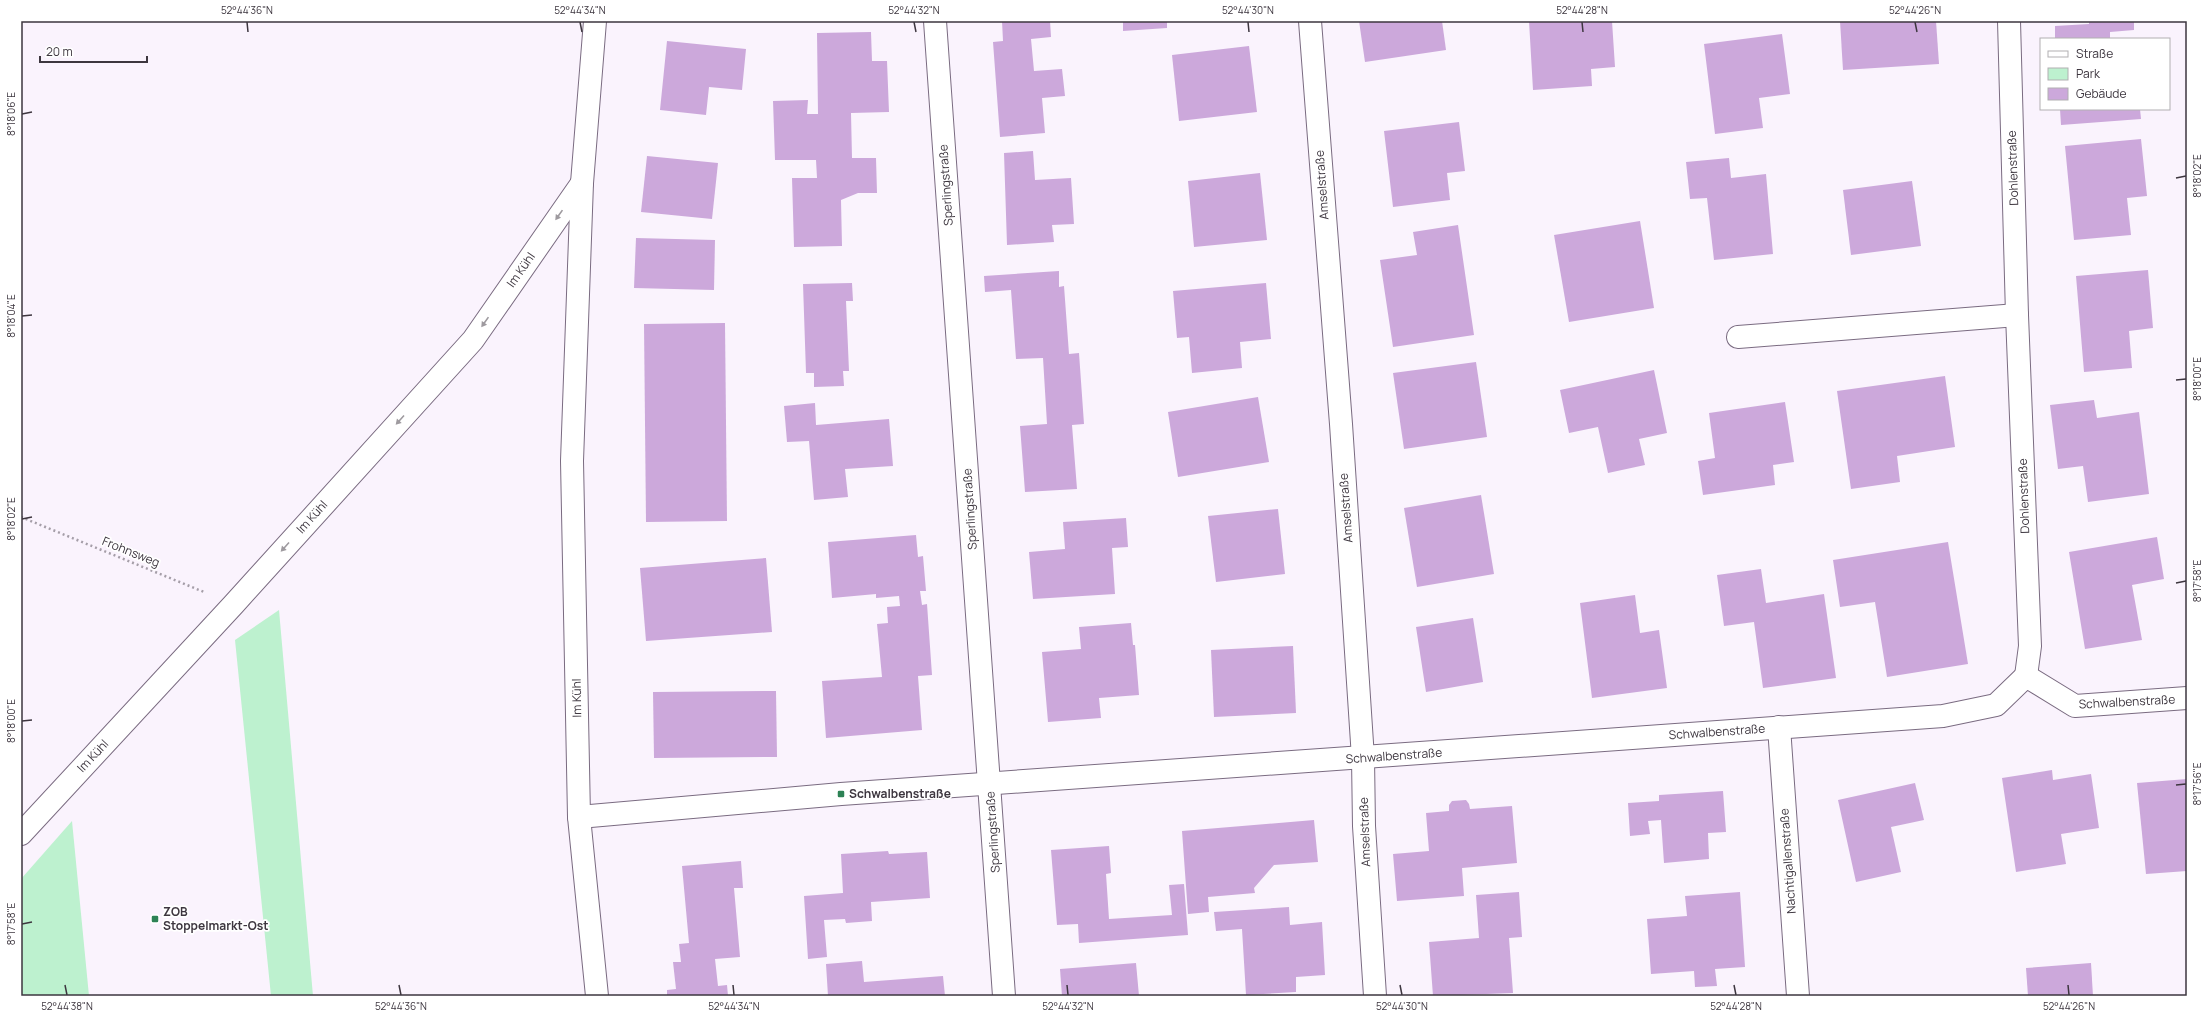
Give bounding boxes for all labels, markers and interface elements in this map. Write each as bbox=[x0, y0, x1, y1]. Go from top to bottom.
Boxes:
text: 52°44'36"N bbox=[221, 3, 273, 17]
text: 52°44'34"N bbox=[554, 3, 606, 17]
text: 52°44'32"N bbox=[888, 3, 940, 17]
text: 52°44'30"N bbox=[1222, 3, 1274, 17]
text: 52°44'28"N bbox=[1556, 3, 1608, 17]
text: 52°44'26"N bbox=[1889, 3, 1941, 17]
scale bar bbox=[40, 38, 147, 64]
legend bbox=[2040, 38, 2170, 110]
text: 20 m bbox=[46, 43, 73, 60]
text: Straße bbox=[2076, 45, 2113, 62]
text: Park bbox=[2076, 65, 2101, 82]
text: Gebäude bbox=[2076, 85, 2127, 102]
text: 8°18'06"E bbox=[4, 92, 18, 136]
street label: Dohlenstraße bbox=[2003, 130, 2022, 206]
street label: Sperlingstraße bbox=[934, 144, 957, 226]
street label: Amselstraße bbox=[1311, 150, 1332, 221]
text: 8°18'02"E bbox=[2190, 154, 2204, 198]
one-way arrow bbox=[555, 210, 563, 220]
street label: Im Kühl bbox=[502, 249, 539, 291]
text: 8°18'04"E bbox=[4, 294, 18, 338]
one-way arrow bbox=[481, 316, 489, 327]
text: 8°18'00"E bbox=[2190, 357, 2204, 401]
one-way arrow bbox=[396, 415, 405, 425]
street label: Dohlenstraße bbox=[2014, 458, 2033, 534]
street label: Sperlingstraße bbox=[958, 468, 981, 550]
street label: Amselstraße bbox=[1335, 473, 1356, 544]
street label: Im Kühl bbox=[292, 496, 331, 537]
text: 8°18'02"E bbox=[4, 497, 18, 541]
street label: Frohnsweg bbox=[100, 532, 163, 571]
one-way arrow bbox=[280, 542, 290, 552]
text: 8°17'58"E bbox=[2190, 559, 2204, 602]
street label: Im Kühl bbox=[568, 678, 585, 718]
street label: Schwalbenstraße bbox=[2078, 690, 2176, 713]
text: 8°18'00"E bbox=[4, 699, 18, 743]
street label: Schwalbenstraße bbox=[1668, 720, 1766, 743]
street label: Im Kühl bbox=[73, 736, 112, 776]
street label: Schwalbenstraße bbox=[1345, 744, 1443, 767]
text: 8°17'56"E bbox=[2190, 762, 2204, 805]
place label: Schwalbenstraße bbox=[849, 785, 951, 802]
marker: Schwalbenstraße bbox=[836, 789, 846, 799]
street label: Sperlingstraße bbox=[981, 791, 1004, 873]
street label: Amselstraße bbox=[1355, 797, 1374, 867]
street label: Nachtigallenstraße bbox=[1775, 808, 1800, 914]
text: 8°17'58"E bbox=[4, 902, 18, 945]
place label: ZOB Stoppelmarkt-Ost bbox=[163, 903, 268, 934]
marker: ZOB Stoppelmarkt-Ost bbox=[150, 914, 160, 924]
text: 52°44'38"N bbox=[41, 999, 93, 1013]
text: 52°44'36"N bbox=[375, 999, 427, 1013]
text: 52°44'34"N bbox=[708, 999, 760, 1013]
text: 52°44'32"N bbox=[1042, 999, 1094, 1013]
text: 52°44'30"N bbox=[1376, 999, 1428, 1013]
text: 52°44'28"N bbox=[1710, 999, 1762, 1013]
text: 52°44'26"N bbox=[2043, 999, 2095, 1013]

